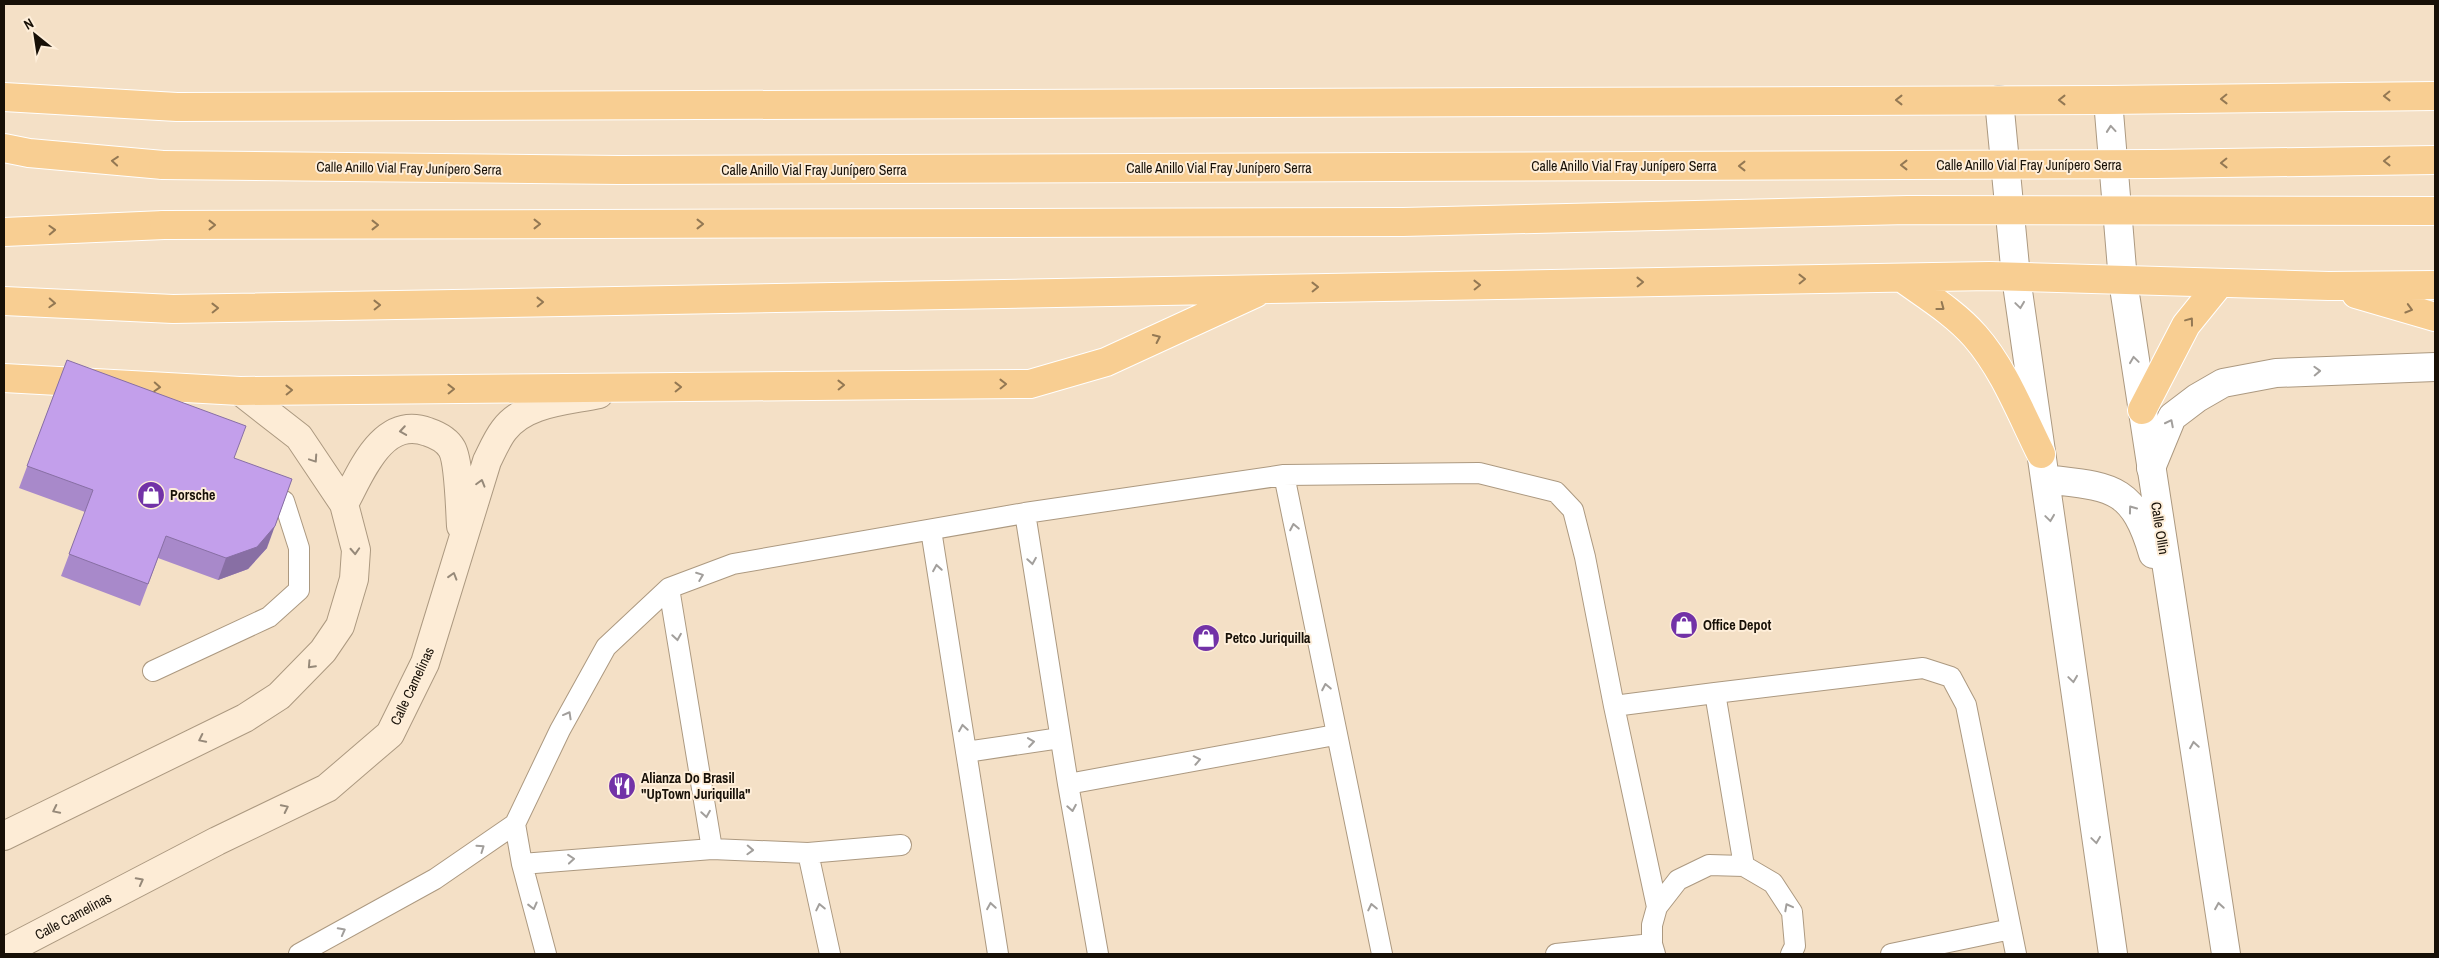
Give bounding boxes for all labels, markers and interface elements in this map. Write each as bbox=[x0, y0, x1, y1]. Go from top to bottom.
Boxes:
north arrow bbox=[10, 10, 60, 60]
text: N bbox=[20, 14, 37, 34]
one-way arrow bbox=[2382, 91, 2390, 102]
one-way arrow bbox=[2220, 93, 2228, 104]
one-way arrow bbox=[1895, 95, 1902, 105]
one-way arrow bbox=[2057, 95, 2065, 105]
one-way arrow bbox=[2105, 125, 2116, 133]
one-way arrow bbox=[110, 155, 118, 166]
street label: Calle Anillo Vial Fray Junípero Serra bbox=[1936, 156, 2122, 174]
one-way arrow bbox=[2382, 156, 2390, 166]
street label: Calle Anillo Vial Fray Junípero Serra bbox=[316, 157, 502, 179]
street label: Calle Anillo Vial Fray Junípero Serra bbox=[1531, 157, 1717, 175]
one-way arrow bbox=[2220, 158, 2228, 168]
street label: Calle Anillo Vial Fray Junípero Serra bbox=[1126, 159, 1312, 177]
one-way arrow bbox=[1900, 160, 1908, 170]
street label: Calle Anillo Vial Fray Junípero Serra bbox=[721, 161, 907, 179]
one-way arrow bbox=[1737, 161, 1745, 171]
one-way arrow bbox=[534, 219, 542, 229]
one-way arrow bbox=[696, 219, 704, 229]
one-way arrow bbox=[209, 220, 217, 230]
one-way arrow bbox=[372, 220, 379, 230]
one-way arrow bbox=[49, 225, 57, 235]
one-way arrow bbox=[1799, 274, 1807, 284]
one-way arrow bbox=[1636, 277, 1644, 287]
one-way arrow bbox=[1474, 280, 1482, 290]
one-way arrow bbox=[1311, 282, 1319, 293]
one-way arrow bbox=[536, 297, 544, 307]
one-way arrow bbox=[49, 298, 57, 308]
one-way arrow bbox=[374, 300, 382, 310]
one-way arrow bbox=[1935, 301, 1945, 310]
one-way arrow bbox=[2014, 301, 2024, 309]
one-way arrow bbox=[212, 303, 219, 313]
one-way arrow bbox=[2404, 304, 2413, 314]
one-way arrow bbox=[2184, 318, 2192, 327]
one-way arrow bbox=[1152, 334, 1161, 344]
one-way arrow bbox=[2130, 356, 2140, 364]
one-way arrow bbox=[2313, 366, 2321, 377]
one-way arrow bbox=[1000, 379, 1007, 389]
one-way arrow bbox=[837, 380, 845, 390]
one-way arrow bbox=[154, 381, 162, 392]
one-way arrow bbox=[674, 382, 682, 392]
one-way arrow bbox=[448, 384, 455, 394]
one-way arrow bbox=[285, 385, 293, 395]
one-way arrow bbox=[2164, 420, 2174, 429]
one-way arrow bbox=[399, 425, 407, 436]
one-way arrow bbox=[308, 453, 317, 462]
one-way arrow bbox=[475, 479, 485, 487]
shop icon: Porsche bbox=[136, 480, 166, 510]
place label: Porsche bbox=[170, 486, 215, 504]
street label: Calle Ollin bbox=[2147, 500, 2173, 556]
one-way arrow bbox=[2130, 506, 2138, 515]
one-way arrow bbox=[2044, 514, 2055, 522]
one-way arrow bbox=[1290, 523, 1300, 532]
one-way arrow bbox=[349, 548, 360, 556]
one-way arrow bbox=[1027, 557, 1037, 565]
one-way arrow bbox=[933, 563, 943, 572]
one-way arrow bbox=[695, 572, 704, 583]
one-way arrow bbox=[448, 573, 458, 581]
shop icon: Office Depot bbox=[1669, 610, 1699, 640]
place label: Office Depot bbox=[1703, 616, 1771, 634]
shop icon: Petco Juriquilla bbox=[1191, 623, 1221, 653]
place label: Petco Juriquilla bbox=[1225, 629, 1311, 647]
one-way arrow bbox=[671, 633, 682, 641]
street label: Calle Camelinas bbox=[386, 644, 438, 728]
one-way arrow bbox=[308, 659, 317, 668]
one-way arrow bbox=[2067, 675, 2078, 683]
one-way arrow bbox=[1321, 682, 1332, 691]
one-way arrow bbox=[562, 711, 572, 720]
one-way arrow bbox=[958, 724, 968, 733]
one-way arrow bbox=[198, 733, 207, 743]
one-way arrow bbox=[1026, 738, 1035, 748]
one-way arrow bbox=[2189, 741, 2199, 750]
one-way arrow bbox=[1193, 756, 1202, 766]
place label: Alianza Do Brasil "UpTown Juriquilla" bbox=[641, 769, 751, 803]
restaurant icon: Alianza Do Brasil "UpTown Juriquilla" bbox=[607, 771, 637, 801]
one-way arrow bbox=[1066, 803, 1076, 812]
one-way arrow bbox=[52, 804, 61, 814]
one-way arrow bbox=[280, 804, 289, 814]
one-way arrow bbox=[701, 810, 711, 819]
one-way arrow bbox=[2091, 835, 2101, 844]
one-way arrow bbox=[475, 845, 485, 854]
one-way arrow bbox=[746, 845, 754, 856]
one-way arrow bbox=[567, 854, 575, 865]
one-way arrow bbox=[135, 877, 144, 887]
street label: Calle Camelinas bbox=[32, 888, 115, 944]
one-way arrow bbox=[527, 901, 538, 910]
one-way arrow bbox=[815, 902, 825, 911]
one-way arrow bbox=[986, 902, 996, 910]
one-way arrow bbox=[1367, 902, 1378, 911]
one-way arrow bbox=[2214, 902, 2224, 910]
one-way arrow bbox=[1784, 904, 1794, 913]
one-way arrow bbox=[337, 928, 346, 938]

